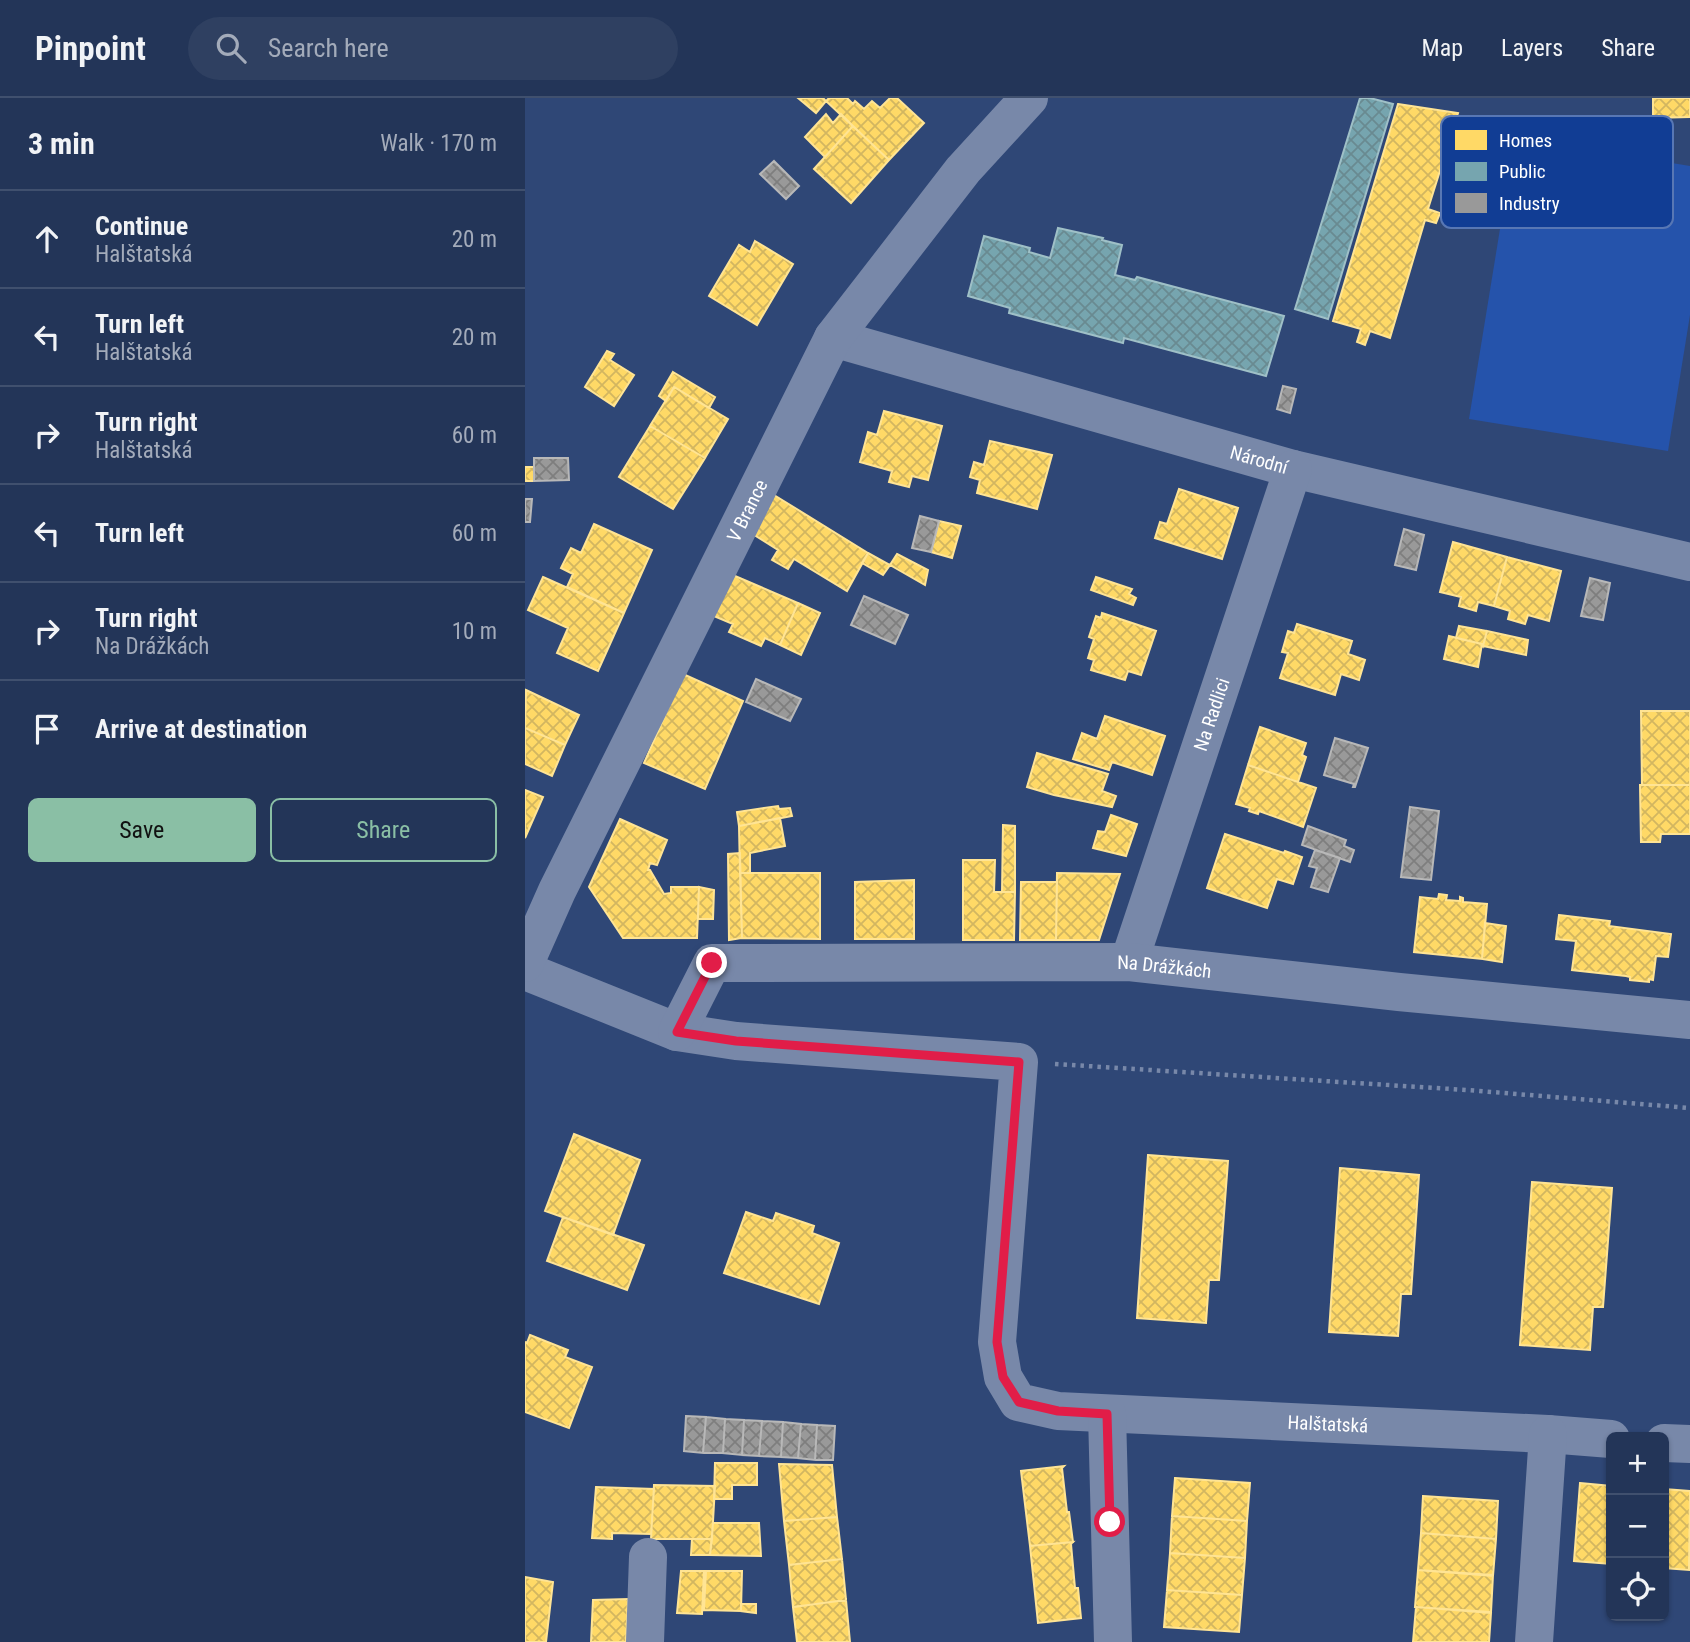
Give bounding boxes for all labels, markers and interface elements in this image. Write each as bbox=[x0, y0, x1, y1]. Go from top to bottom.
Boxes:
search box bbox=[188, 17, 678, 80]
text: Pinpoint bbox=[35, 29, 146, 68]
icon: search bbox=[212, 29, 250, 67]
text: Search here bbox=[268, 33, 389, 63]
text: Map bbox=[1422, 34, 1463, 62]
text: Layers bbox=[1501, 34, 1563, 62]
text: Share bbox=[1601, 34, 1655, 62]
legend bbox=[1441, 116, 1673, 228]
text: 3 min bbox=[28, 126, 95, 161]
text: Homes bbox=[1499, 129, 1552, 152]
text: Walk · 170 m bbox=[380, 130, 497, 157]
text: Public bbox=[1499, 160, 1546, 183]
text: Industry bbox=[1499, 192, 1560, 215]
text: Continue bbox=[95, 211, 188, 241]
icon: ahead bbox=[28, 220, 66, 258]
text: 20 m bbox=[452, 226, 497, 253]
text: Halštatská bbox=[95, 241, 193, 268]
text: Turn left bbox=[95, 309, 184, 339]
icon: left bbox=[28, 318, 66, 356]
text: 20 m bbox=[452, 324, 497, 351]
text: Halštatská bbox=[95, 339, 193, 366]
text: Turn right bbox=[95, 407, 197, 437]
icon: right bbox=[28, 416, 66, 454]
text: 60 m bbox=[452, 422, 497, 449]
text: Halštatská bbox=[95, 437, 193, 464]
street label: Národní bbox=[1227, 441, 1292, 479]
street label: V Brance bbox=[722, 476, 773, 546]
icon: left bbox=[28, 514, 66, 552]
text: Turn left bbox=[95, 518, 184, 548]
text: 60 m bbox=[452, 520, 497, 547]
text: Turn right bbox=[95, 603, 197, 633]
icon: right bbox=[28, 612, 66, 650]
text: 10 m bbox=[452, 618, 497, 645]
text: Na Drážkách bbox=[95, 633, 209, 660]
street label: Na Radlici bbox=[1189, 675, 1235, 754]
icon: arrive bbox=[28, 710, 66, 748]
text: Arrive at destination bbox=[95, 714, 307, 744]
button: Save bbox=[28, 798, 256, 862]
button: Share bbox=[270, 798, 497, 862]
route end bbox=[696, 947, 727, 978]
street label: Na Drážkách bbox=[1117, 951, 1213, 983]
street label: Halštatská bbox=[1287, 1411, 1369, 1438]
map controls bbox=[1606, 1432, 1669, 1621]
button: + bbox=[1606, 1432, 1669, 1495]
button: − bbox=[1606, 1495, 1669, 1558]
route start bbox=[1094, 1506, 1125, 1537]
button: locate bbox=[1606, 1558, 1669, 1621]

